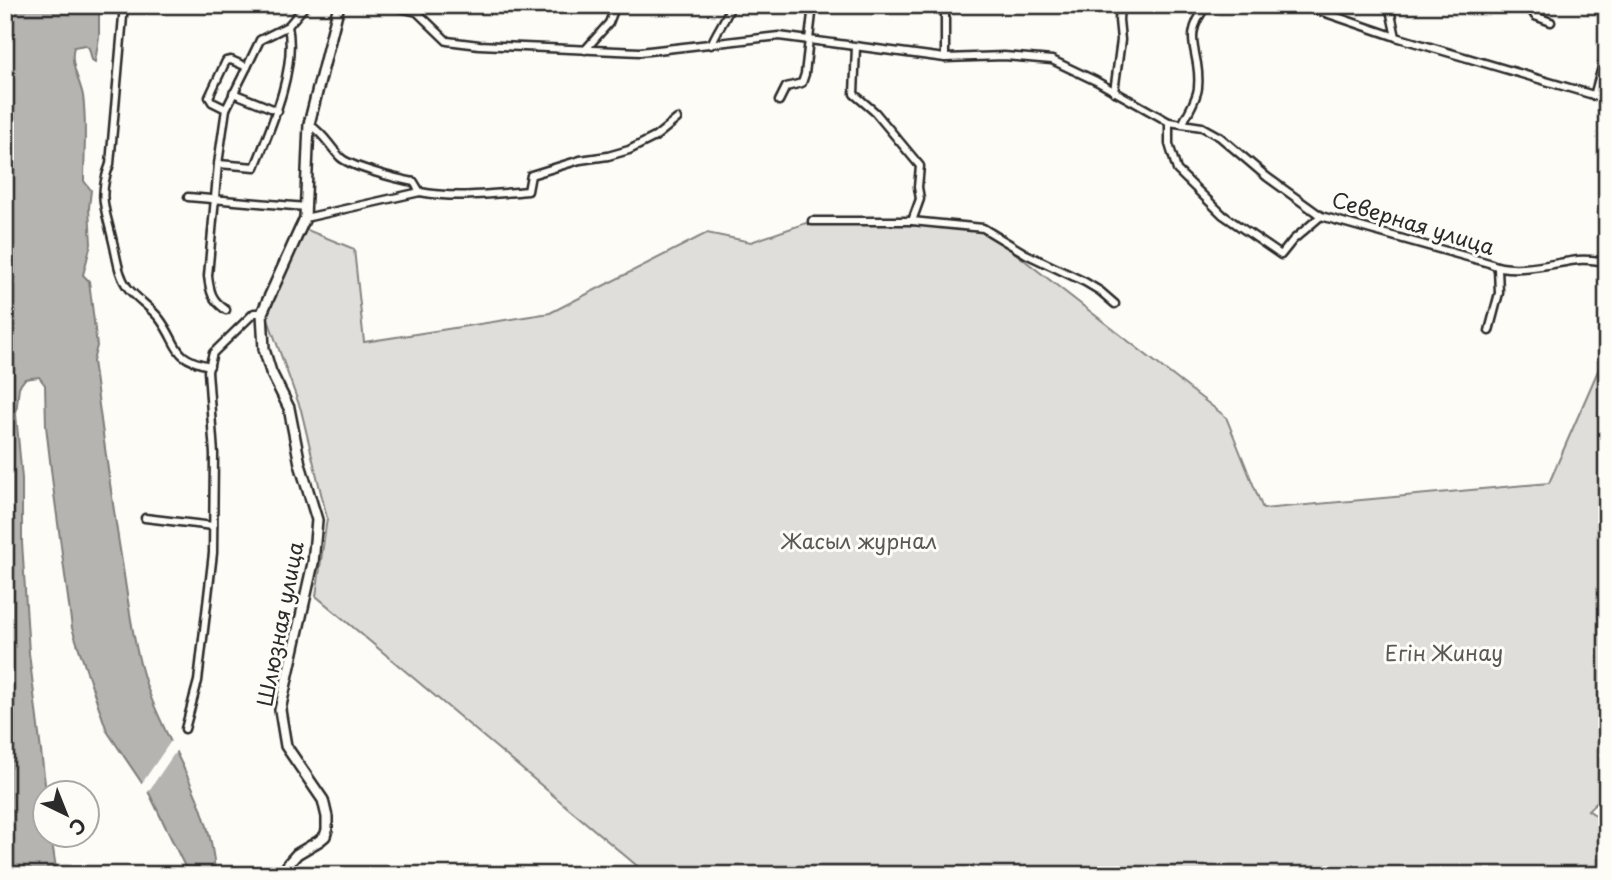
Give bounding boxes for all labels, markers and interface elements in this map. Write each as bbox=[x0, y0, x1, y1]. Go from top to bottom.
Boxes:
street label: Северная улица bbox=[1328, 182, 1500, 262]
park label: Жасыл журнал bbox=[781, 524, 937, 556]
street label: Шлюзная улица bbox=[247, 538, 311, 709]
park label: Егін Жинау bbox=[1385, 636, 1503, 668]
north arrow bbox=[32, 778, 102, 848]
text: С bbox=[63, 812, 93, 842]

